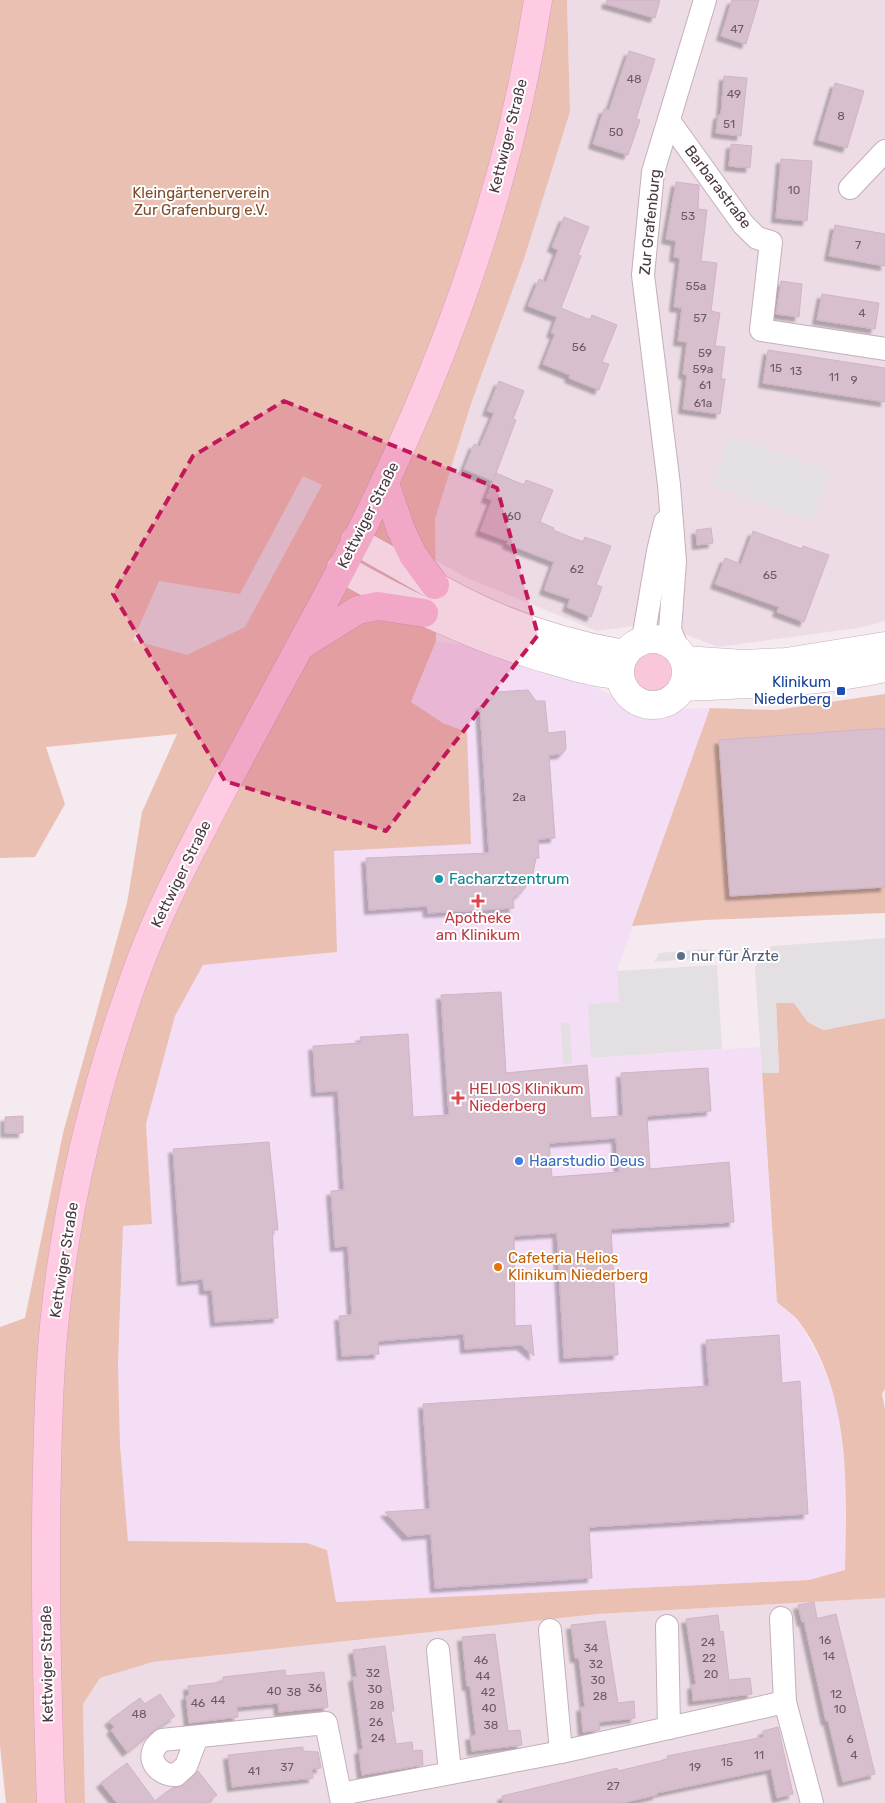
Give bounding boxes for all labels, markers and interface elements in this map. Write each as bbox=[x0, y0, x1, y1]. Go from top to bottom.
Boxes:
house number: 47 bbox=[730, 22, 744, 36]
house number: 48 bbox=[626, 72, 642, 86]
street label: Kettwiger Straße bbox=[485, 77, 531, 195]
house number: 49 bbox=[727, 87, 741, 101]
house number: 8 bbox=[837, 109, 845, 123]
house number: 51 bbox=[723, 117, 735, 131]
house number: 50 bbox=[609, 125, 623, 139]
street label: Barbarastraße bbox=[681, 142, 755, 232]
street label: Zur Grafenburg bbox=[635, 168, 665, 276]
house number: 10 bbox=[788, 183, 800, 197]
park label: Kleingärtenerverein Zur Grafenburg e.V. bbox=[132, 184, 270, 219]
house number: 53 bbox=[681, 209, 695, 223]
house number: 7 bbox=[855, 238, 861, 252]
house number: 55a bbox=[686, 279, 706, 293]
house number: 4 bbox=[858, 306, 866, 320]
house number: 57 bbox=[693, 311, 707, 325]
house number: 56 bbox=[572, 340, 586, 354]
house number: 59 bbox=[698, 346, 712, 360]
house number: 15 bbox=[770, 361, 782, 375]
house number: 59a bbox=[693, 362, 713, 376]
house number: 13 bbox=[790, 364, 802, 378]
house number: 11 bbox=[829, 370, 839, 384]
house number: 9 bbox=[850, 373, 858, 387]
house number: 61 bbox=[699, 378, 711, 392]
house number: 61a bbox=[694, 396, 712, 410]
street label: Kettwiger Straße bbox=[333, 459, 403, 571]
house number: 60 bbox=[507, 509, 521, 523]
house number: 62 bbox=[570, 562, 584, 576]
house number: 65 bbox=[763, 568, 777, 582]
place label: Klinikum Niederberg bbox=[754, 673, 831, 708]
marker: Klinikum Niederberg bbox=[835, 685, 847, 697]
house number: 2a bbox=[512, 790, 526, 804]
street label: Kettwiger Straße bbox=[147, 817, 215, 931]
place label: Facharztzentrum bbox=[449, 870, 569, 888]
marker: Facharztzentrum bbox=[433, 873, 445, 885]
marker: Apotheke am Klinikum bbox=[472, 895, 484, 907]
place label: Apotheke am Klinikum bbox=[436, 909, 520, 944]
place label: nur für Ärzte bbox=[691, 947, 779, 965]
marker: nur für Ärzte bbox=[675, 950, 687, 962]
place label: HELIOS Klinikum Niederberg bbox=[469, 1080, 584, 1115]
marker: HELIOS Klinikum Niederberg bbox=[451, 1091, 465, 1105]
place label: Haarstudio Deus bbox=[529, 1152, 645, 1170]
marker: Haarstudio Deus bbox=[513, 1155, 525, 1167]
street label: Kettwiger Straße bbox=[46, 1201, 82, 1319]
place label: Cafeteria Helios Klinikum Niederberg bbox=[508, 1249, 648, 1284]
marker: Cafeteria Helios Klinikum Niederberg bbox=[492, 1261, 504, 1273]
street label: Kettwiger Straße bbox=[37, 1605, 57, 1723]
house number: 16 bbox=[819, 1633, 831, 1647]
house number: 24 bbox=[701, 1635, 716, 1649]
house number: 34 bbox=[584, 1641, 599, 1655]
house number: 14 bbox=[823, 1649, 836, 1663]
house number: 22 bbox=[702, 1651, 716, 1665]
house number: 46 bbox=[474, 1653, 488, 1667]
house number: 32 bbox=[589, 1657, 603, 1671]
house number: 32 bbox=[366, 1666, 380, 1680]
house number: 20 bbox=[704, 1667, 718, 1681]
house number: 44 bbox=[476, 1669, 491, 1683]
house number: 30 bbox=[591, 1673, 605, 1687]
house number: 36 bbox=[308, 1681, 322, 1695]
house number: 30 bbox=[368, 1682, 382, 1696]
house number: 40 bbox=[266, 1684, 282, 1698]
house number: 38 bbox=[287, 1685, 301, 1699]
house number: 42 bbox=[481, 1685, 495, 1699]
house number: 12 bbox=[830, 1687, 842, 1701]
house number: 28 bbox=[593, 1689, 607, 1703]
house number: 44 bbox=[211, 1693, 226, 1707]
house number: 46 bbox=[191, 1696, 205, 1710]
house number: 28 bbox=[370, 1698, 384, 1712]
house number: 40 bbox=[481, 1701, 497, 1715]
house number: 10 bbox=[834, 1702, 846, 1716]
house number: 48 bbox=[131, 1707, 147, 1721]
house number: 26 bbox=[369, 1715, 383, 1729]
house number: 38 bbox=[484, 1718, 498, 1732]
house number: 24 bbox=[371, 1731, 386, 1745]
house number: 6 bbox=[846, 1732, 854, 1746]
house number: 11 bbox=[754, 1748, 764, 1762]
house number: 4 bbox=[850, 1748, 858, 1762]
house number: 15 bbox=[721, 1755, 733, 1769]
house number: 37 bbox=[280, 1760, 294, 1774]
house number: 19 bbox=[689, 1760, 701, 1774]
house number: 41 bbox=[248, 1764, 260, 1778]
house number: 27 bbox=[606, 1779, 620, 1793]

